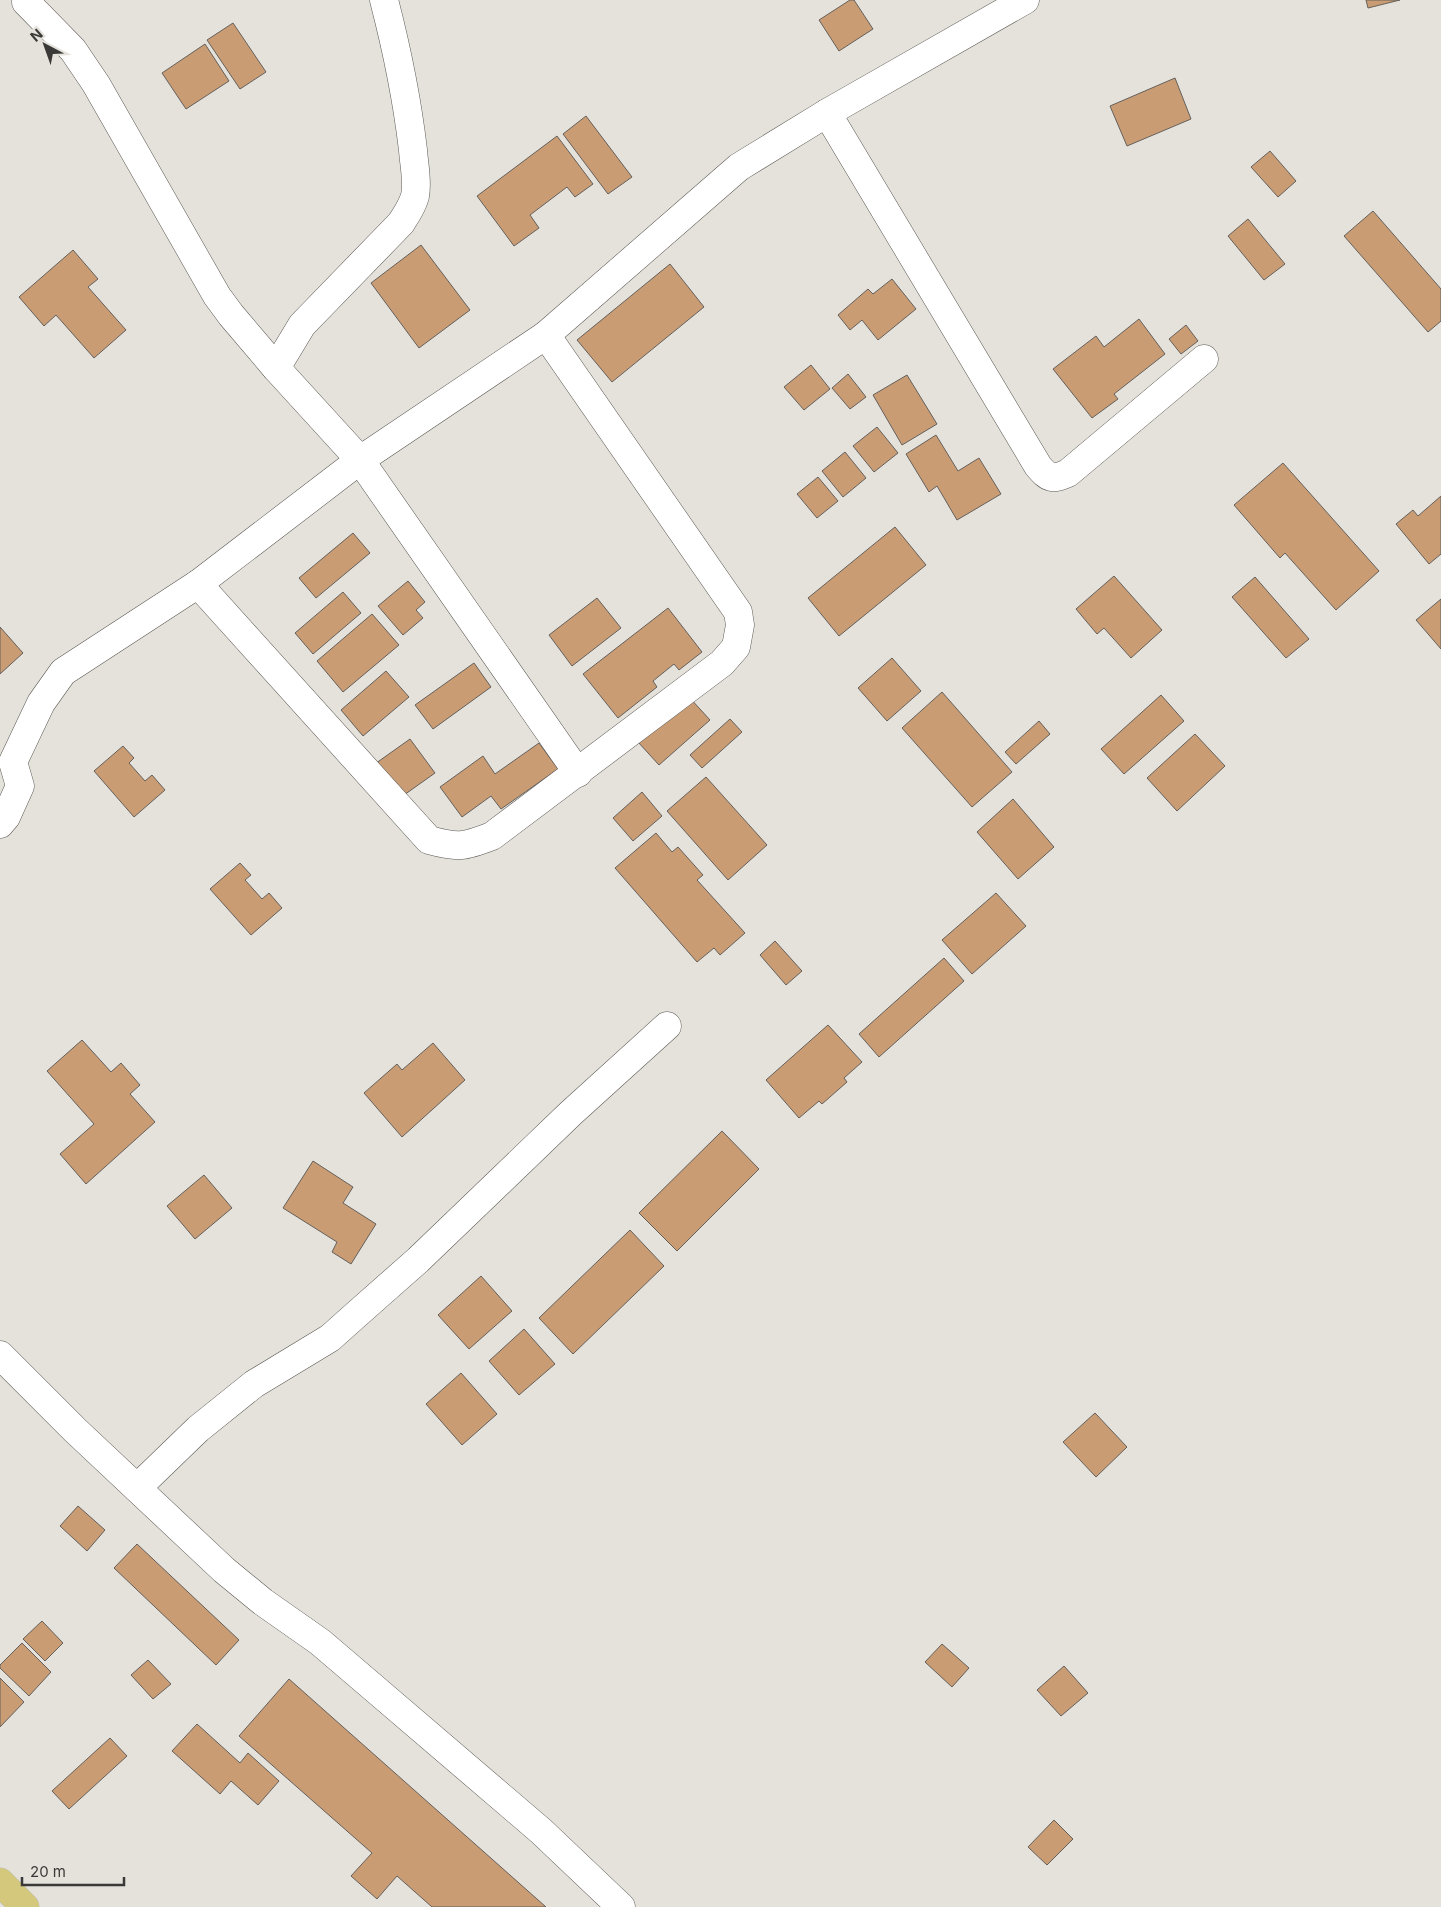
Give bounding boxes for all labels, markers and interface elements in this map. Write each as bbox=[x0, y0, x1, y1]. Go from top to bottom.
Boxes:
north arrow bbox=[20, 20, 70, 70]
text: N bbox=[27, 25, 46, 45]
scale bar bbox=[22, 1854, 125, 1886]
text: 20 m bbox=[30, 1862, 66, 1881]

